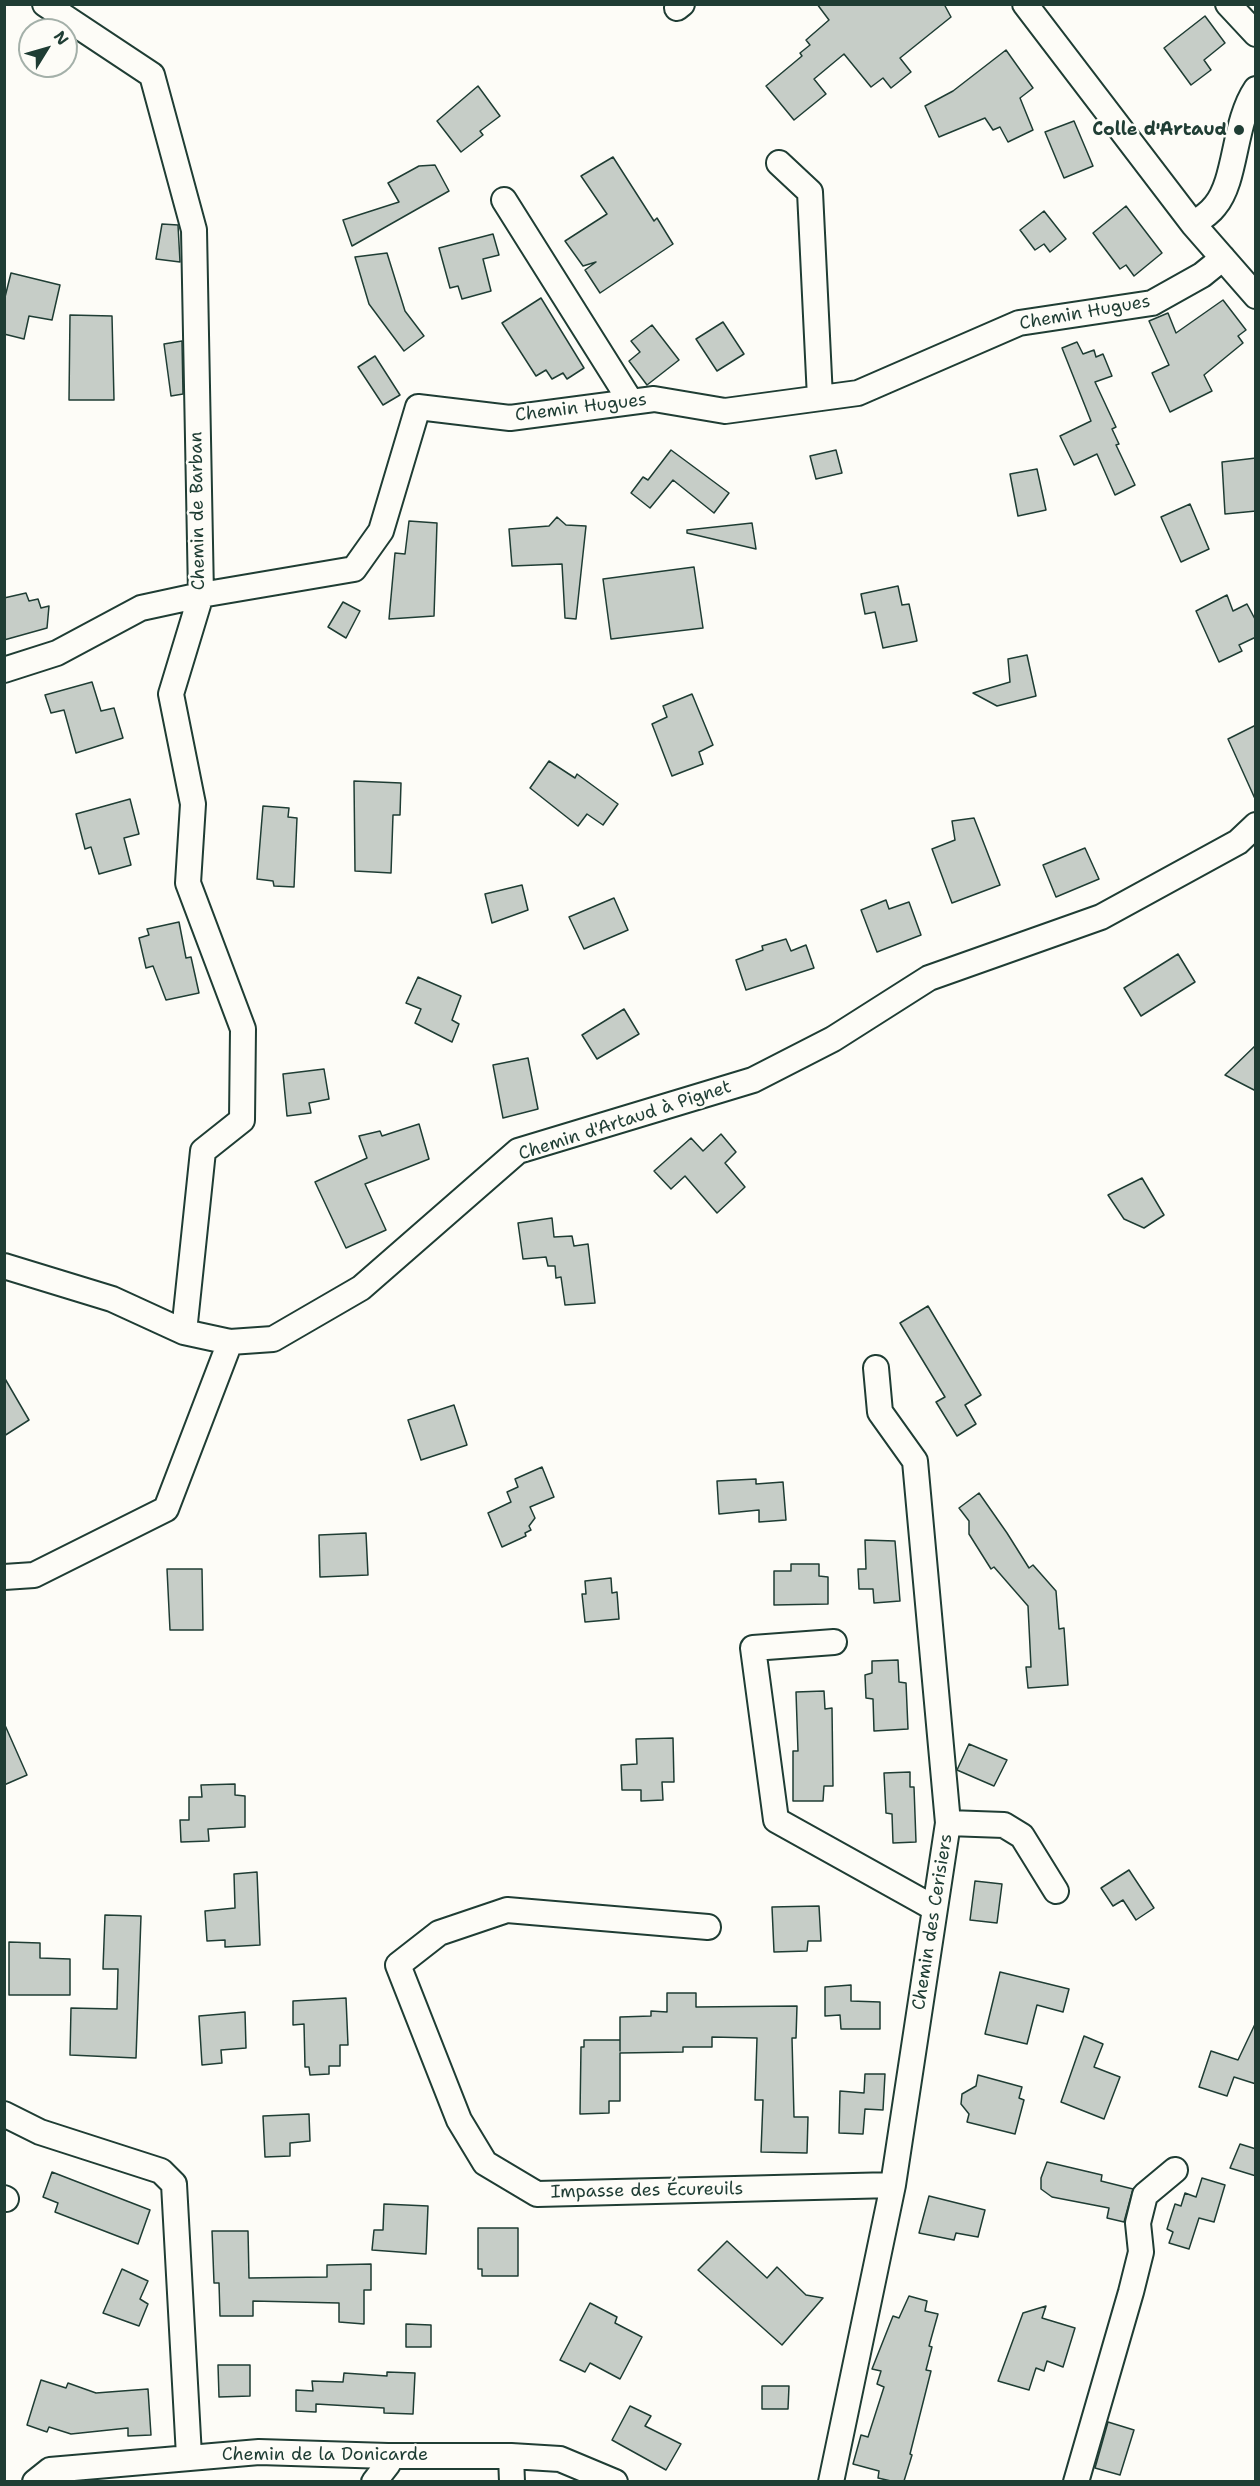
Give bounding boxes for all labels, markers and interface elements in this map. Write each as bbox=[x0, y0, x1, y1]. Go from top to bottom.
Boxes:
north arrow bbox=[18, 18, 78, 78]
text: N bbox=[49, 27, 73, 49]
place label: Colle d'Artaud bbox=[1092, 119, 1227, 141]
marker: Colle d'Artaud bbox=[1232, 123, 1246, 137]
street label: Chemin Hugues bbox=[1018, 291, 1152, 335]
street label: Chemin Hugues bbox=[514, 389, 648, 427]
street label: Chemin de Barban bbox=[186, 431, 210, 591]
street label: Chemin d'Artaud à Pignet bbox=[516, 1076, 734, 1166]
street label: Chemin des Cerisiers bbox=[908, 1832, 958, 2012]
street label: Impasse des Écureuils bbox=[550, 2179, 744, 2203]
street label: Chemin de la Donicarde bbox=[222, 2444, 428, 2466]

